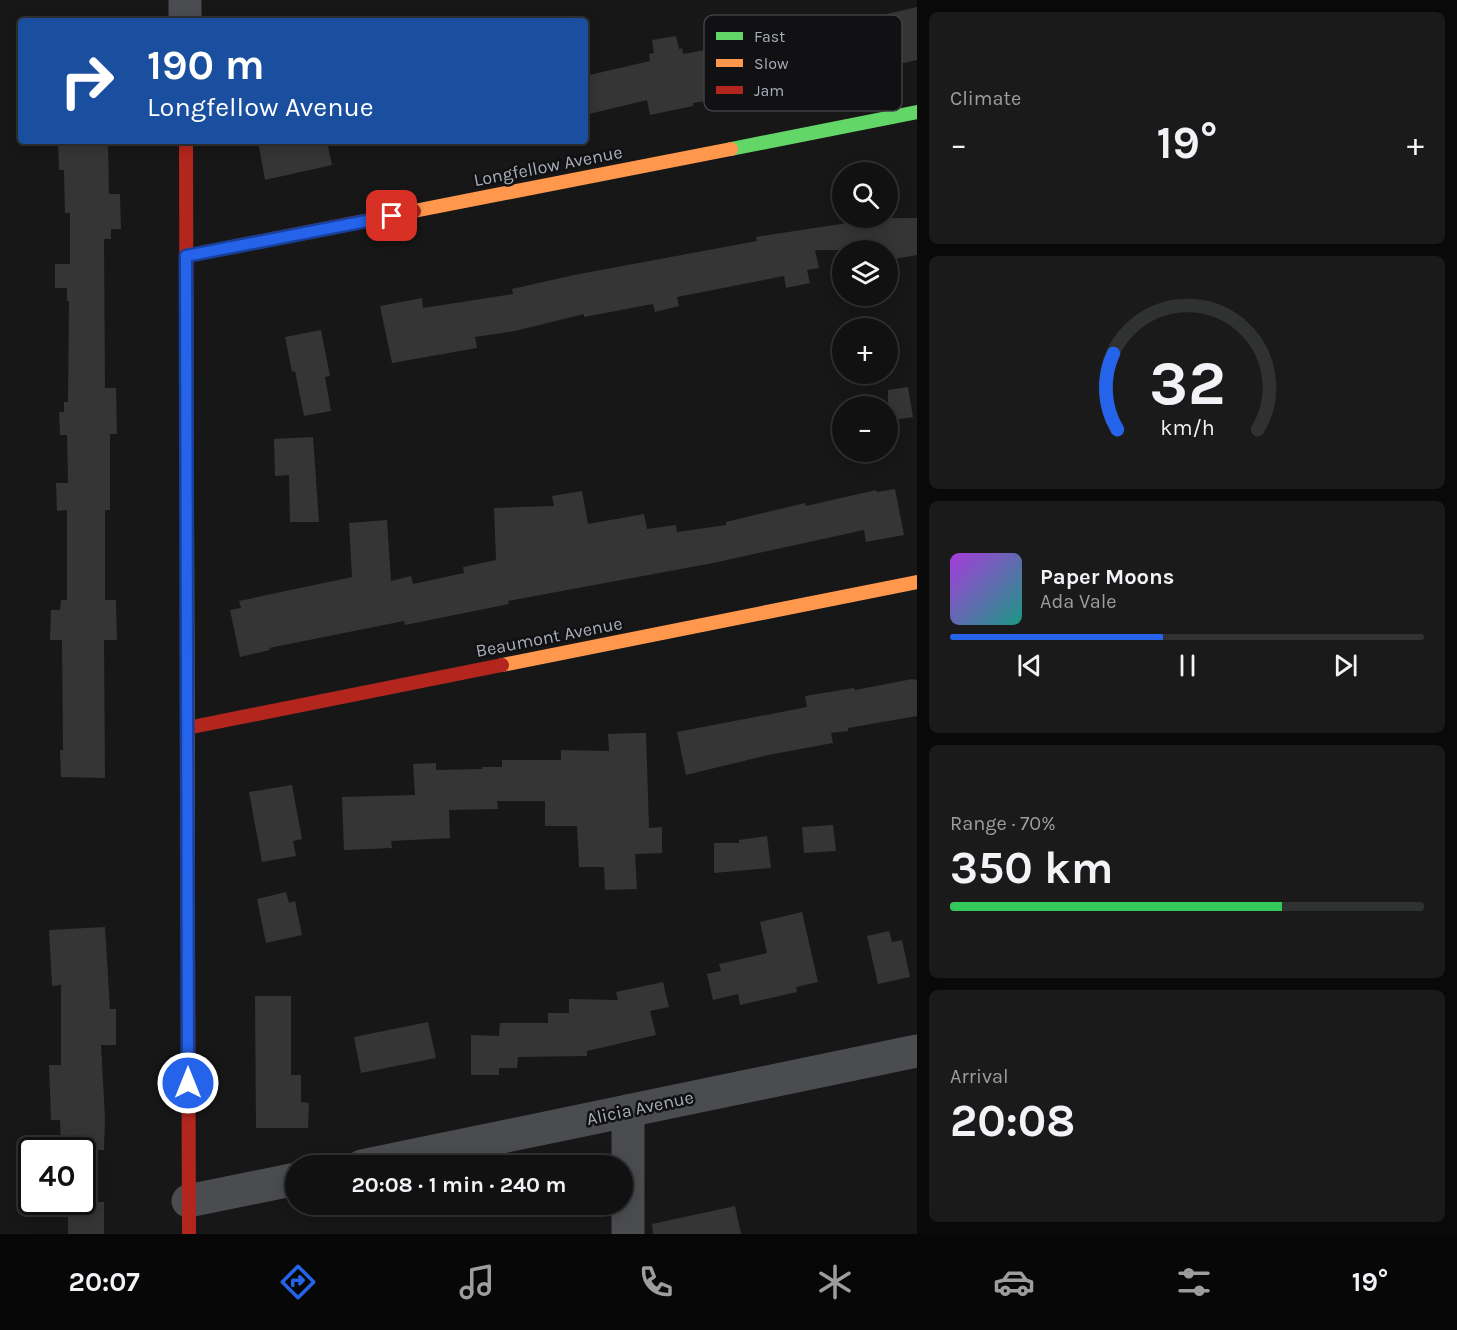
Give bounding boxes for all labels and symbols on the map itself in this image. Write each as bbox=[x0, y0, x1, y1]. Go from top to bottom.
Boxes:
legend bbox=[704, 15, 902, 111]
text: Fast bbox=[754, 27, 785, 46]
text: Slow bbox=[754, 54, 789, 73]
text: Jam bbox=[754, 81, 784, 100]
street label: Longfellow Avenue bbox=[472, 141, 624, 191]
pin bbox=[366, 190, 417, 241]
street label: Beaumont Avenue bbox=[474, 612, 624, 662]
position arrow bbox=[156, 1051, 220, 1115]
street label: Alicia Avenue bbox=[584, 1086, 696, 1130]
speed limit sign: 40 bbox=[18, 1137, 96, 1215]

